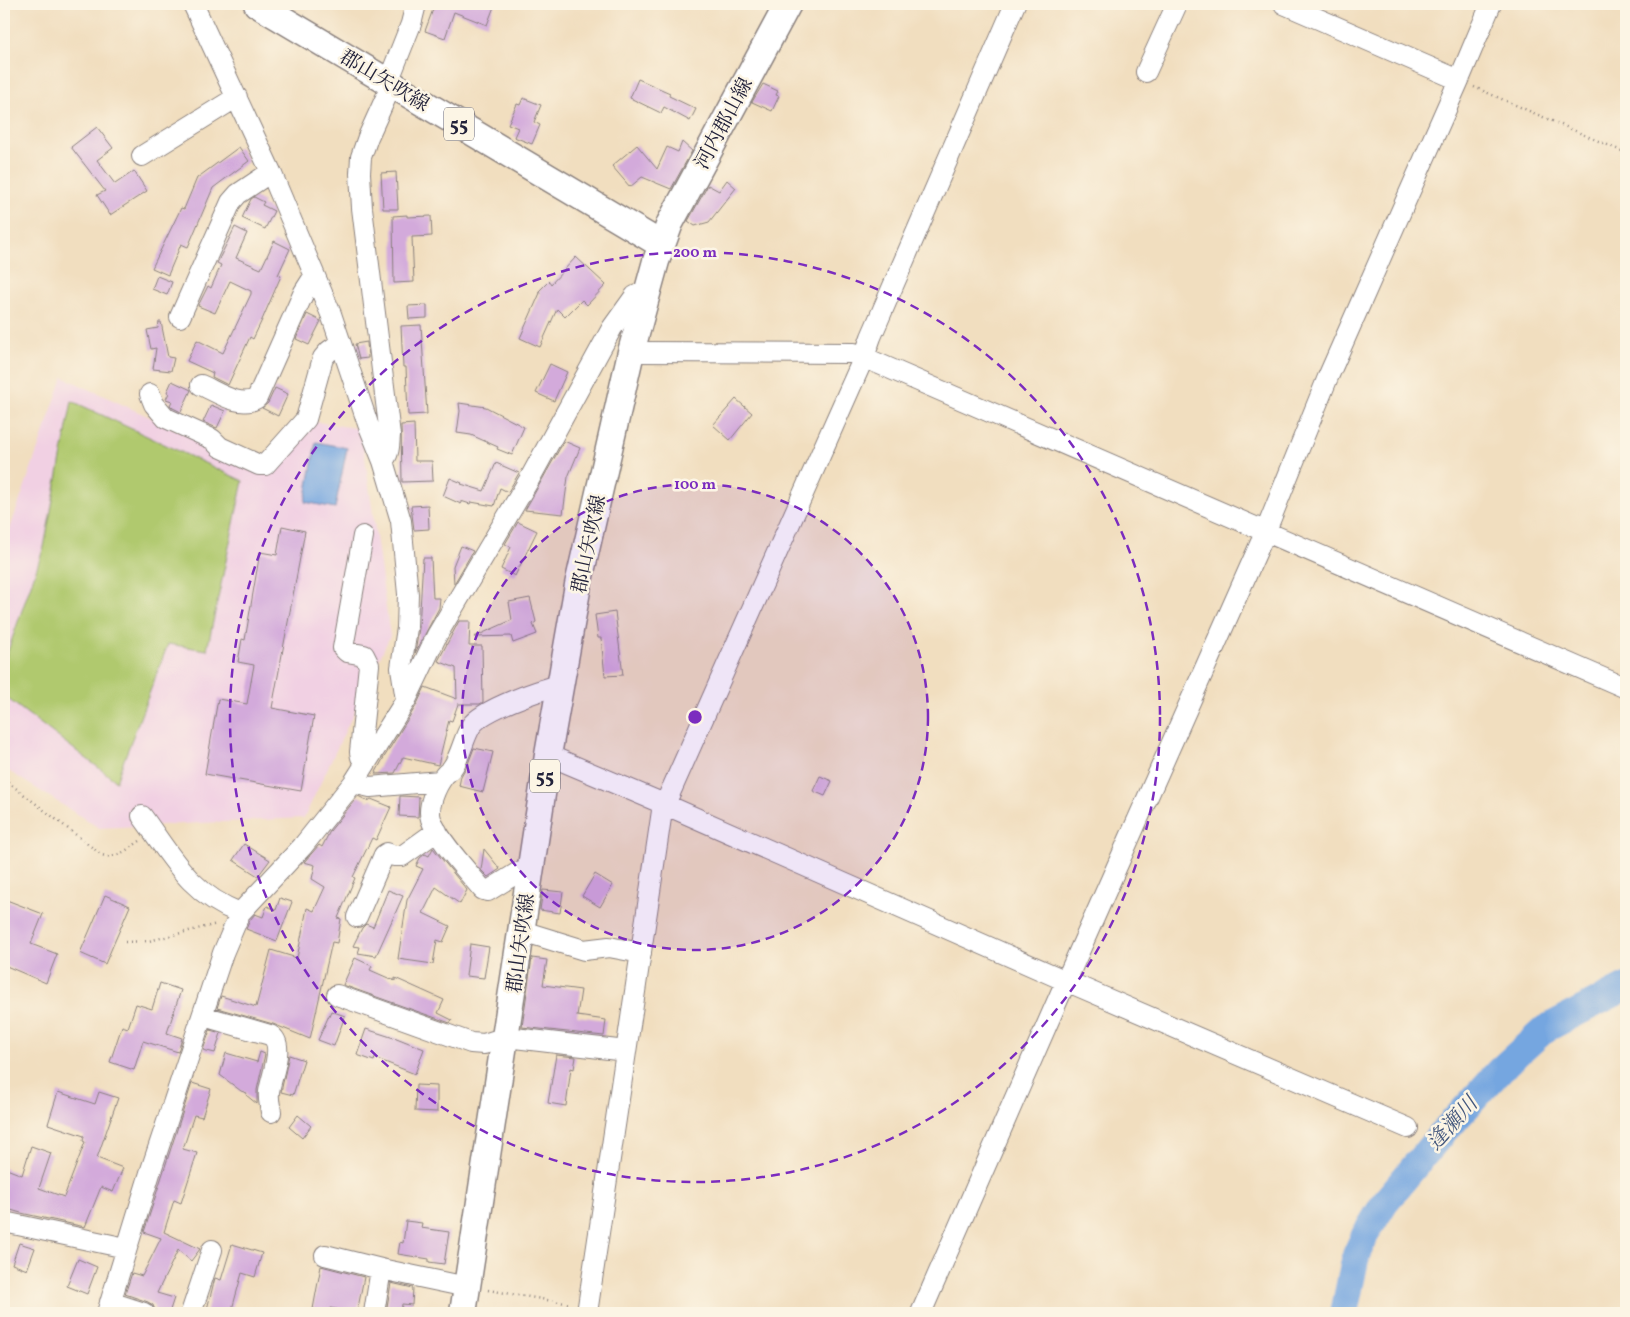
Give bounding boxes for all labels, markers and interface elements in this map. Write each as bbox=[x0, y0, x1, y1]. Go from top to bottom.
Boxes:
street label: 郡山矢吹線 bbox=[334, 44, 434, 119]
street label: 河内郡山線 bbox=[689, 73, 761, 175]
road number: 55 bbox=[444, 108, 474, 140]
text: 200 m bbox=[673, 243, 717, 264]
text: 100 m bbox=[674, 475, 717, 496]
street label: 郡山矢吹線 bbox=[566, 493, 614, 596]
centre of rings bbox=[686, 708, 704, 726]
road number: 55 bbox=[530, 759, 560, 792]
street label: 郡山矢吹線 bbox=[501, 892, 543, 995]
water label: 逢瀬川 bbox=[1421, 1089, 1486, 1157]

